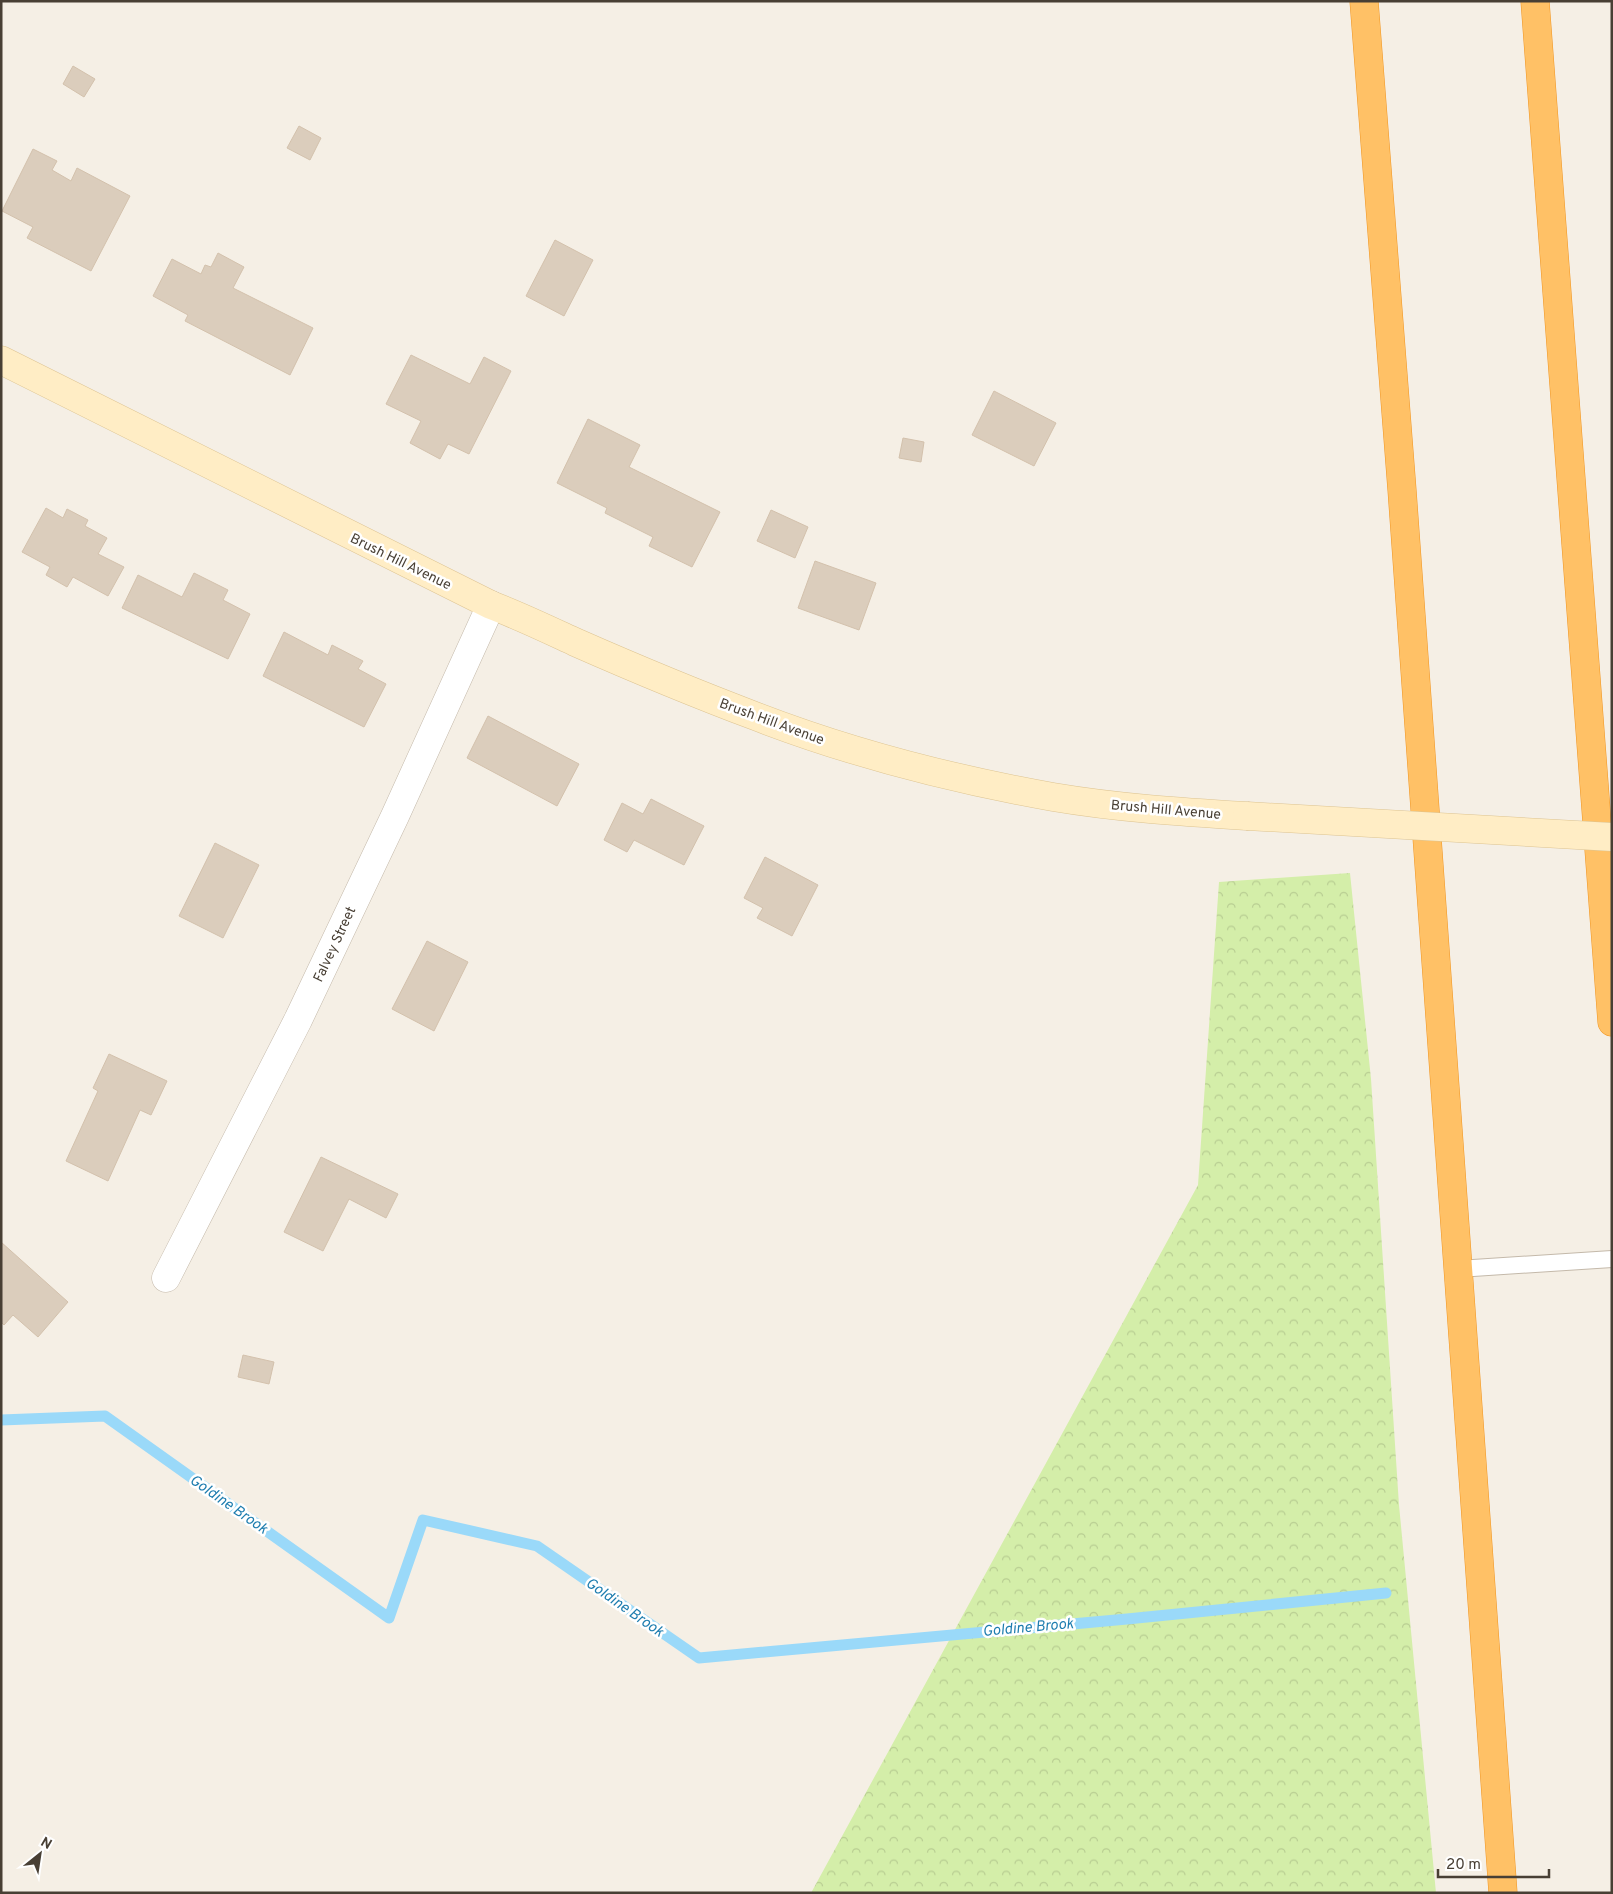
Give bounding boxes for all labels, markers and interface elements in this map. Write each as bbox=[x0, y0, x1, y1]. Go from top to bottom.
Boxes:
street label: Brush Hill Avenue bbox=[347, 531, 454, 594]
street label: Brush Hill Avenue bbox=[717, 696, 826, 749]
street label: Brush Hill Avenue bbox=[1110, 797, 1222, 824]
street label: Falvey Street bbox=[310, 904, 360, 985]
water label: Goldine Brook bbox=[185, 1471, 271, 1539]
water label: Goldine Brook bbox=[581, 1574, 667, 1642]
water label: Goldine Brook bbox=[982, 1615, 1075, 1642]
north arrow bbox=[15, 1829, 65, 1879]
text: N bbox=[37, 1834, 54, 1854]
scale bar bbox=[1438, 1846, 1549, 1878]
text: 20 m bbox=[1446, 1856, 1481, 1875]

